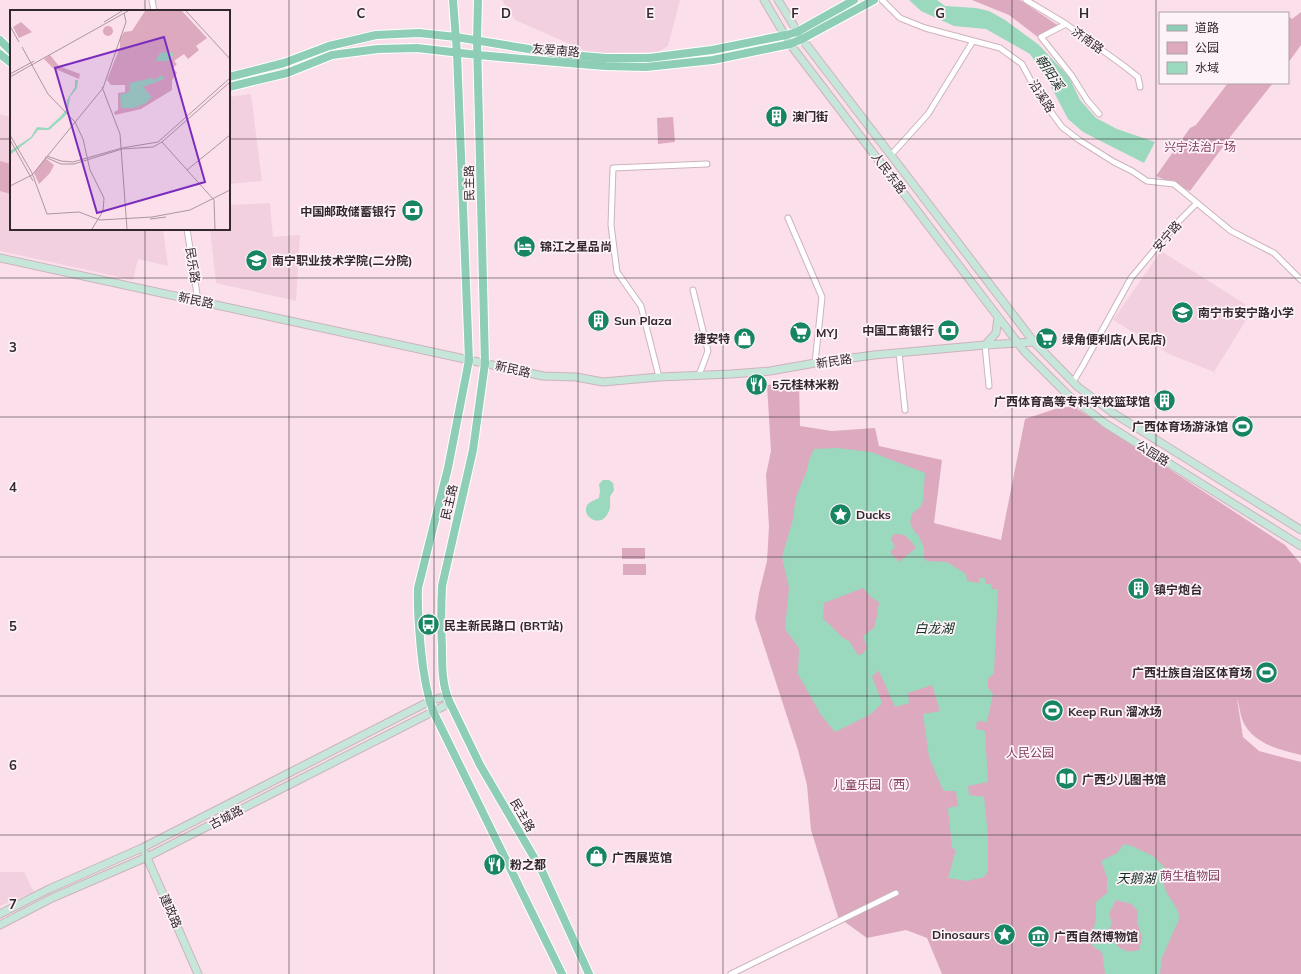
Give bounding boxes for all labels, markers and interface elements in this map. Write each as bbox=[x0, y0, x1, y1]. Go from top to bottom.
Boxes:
text: C bbox=[357, 5, 366, 21]
text: D bbox=[501, 5, 511, 21]
text: E bbox=[646, 5, 654, 21]
text: F bbox=[791, 5, 799, 21]
text: G bbox=[935, 5, 945, 21]
text: H bbox=[1079, 5, 1089, 21]
inset map bbox=[10, 10, 230, 230]
legend bbox=[1159, 12, 1289, 84]
text: 道路 bbox=[1195, 20, 1219, 35]
street label: 济南路 bbox=[1069, 24, 1107, 56]
street label: 友爱南路 bbox=[531, 40, 581, 60]
text: 公园 bbox=[1195, 40, 1219, 55]
water label: 朝阳溪 bbox=[1032, 51, 1069, 94]
text: 水域 bbox=[1195, 60, 1219, 75]
street label: 沿溪路 bbox=[1026, 77, 1058, 115]
building icon: 澳门街 bbox=[763, 103, 789, 129]
place label: 澳门街 bbox=[792, 109, 828, 124]
park label: 兴宁法治广场 bbox=[1164, 139, 1236, 154]
street label: 人民东路 bbox=[869, 149, 909, 197]
street label: 民主路 bbox=[461, 165, 477, 201]
bank icon: 中国邮政储蓄银行 bbox=[399, 198, 425, 224]
place label: 中国邮政储蓄银行 bbox=[300, 204, 396, 219]
street label: 安宁路 bbox=[1150, 217, 1184, 255]
hotel icon: 锦江之星品尚 bbox=[511, 233, 537, 259]
place label: 锦江之星品尚 bbox=[540, 239, 612, 254]
street label: 民乐路 bbox=[183, 246, 203, 284]
school or university icon: 南宁职业技术学院(二分院) bbox=[243, 247, 269, 273]
place label: 南宁职业技术学院(二分院) bbox=[272, 253, 413, 268]
street label: 新民路 bbox=[177, 289, 215, 311]
school or university icon: 南宁市安宁路小学 bbox=[1169, 299, 1195, 325]
place label: 南宁市安宁路小学 bbox=[1198, 305, 1294, 320]
building icon: Sun Plaza bbox=[586, 307, 612, 333]
place label: Sun Plaza bbox=[614, 313, 672, 328]
bank icon: 中国工商银行 bbox=[936, 317, 962, 343]
supermarket icon: MYJ bbox=[787, 319, 813, 345]
place label: 中国工商银行 bbox=[862, 323, 934, 338]
shop icon: 捷安特 bbox=[732, 325, 758, 351]
place label: MYJ bbox=[816, 325, 838, 340]
supermarket icon: 绿角便利店(人民店) bbox=[1033, 326, 1059, 352]
place label: 捷安特 bbox=[694, 331, 730, 346]
place label: 绿角便利店(人民店) bbox=[1062, 332, 1167, 347]
text: 3 bbox=[9, 339, 17, 355]
street label: 新民路 bbox=[815, 351, 853, 371]
street label: 新民路 bbox=[494, 358, 532, 380]
restaurant icon: 5元桂林米粉 bbox=[743, 371, 769, 397]
place label: 5元桂林米粉 bbox=[772, 377, 839, 392]
building icon: 广西体育高等专科学校篮球馆 bbox=[1152, 388, 1178, 414]
place label: 广西体育高等专科学校篮球馆 bbox=[994, 394, 1150, 409]
sports icon: 广西体育场游泳馆 bbox=[1230, 413, 1256, 439]
place label: 广西体育场游泳馆 bbox=[1132, 419, 1228, 434]
street label: 公园路 bbox=[1134, 437, 1172, 469]
text: 4 bbox=[9, 479, 17, 495]
street label: 民主路 bbox=[438, 483, 460, 521]
place icon: Ducks bbox=[828, 501, 854, 527]
place label: Ducks bbox=[856, 507, 891, 522]
building icon: 镇宁炮台 bbox=[1125, 576, 1151, 602]
place label: 镇宁炮台 bbox=[1154, 582, 1202, 597]
bus stop icon: 民主新民路口 (BRT站) bbox=[416, 612, 442, 638]
text: 5 bbox=[9, 618, 17, 634]
place label: 民主新民路口 (BRT站) bbox=[444, 618, 564, 633]
water label: 白龙湖 bbox=[914, 620, 955, 636]
sports icon: 广西壮族自治区体育场 bbox=[1254, 659, 1280, 685]
place label: 广西壮族自治区体育场 bbox=[1132, 665, 1252, 680]
sports icon: Keep Run 溜冰场 bbox=[1040, 698, 1066, 724]
place label: Keep Run 溜冰场 bbox=[1068, 704, 1162, 719]
park label: 人民公园 bbox=[1006, 745, 1054, 760]
text: 6 bbox=[9, 757, 17, 773]
library icon: 广西少儿图书馆 bbox=[1053, 766, 1079, 792]
place label: 广西少儿图书馆 bbox=[1082, 772, 1166, 787]
park label: 儿童乐园（西） bbox=[833, 777, 917, 792]
street label: 民主路 bbox=[508, 796, 538, 834]
street label: 古城路 bbox=[207, 802, 245, 832]
shop icon: 广西展览馆 bbox=[583, 844, 609, 870]
place label: 广西展览馆 bbox=[612, 850, 672, 865]
restaurant icon: 粉之都 bbox=[481, 851, 507, 877]
place label: 粉之都 bbox=[510, 857, 546, 872]
park label: 荫生植物园 bbox=[1160, 868, 1220, 883]
water label: 天鹅湖 bbox=[1116, 870, 1157, 886]
street label: 建政路 bbox=[157, 891, 185, 931]
text: 7 bbox=[9, 896, 17, 912]
place icon: Dinosaurs bbox=[992, 921, 1018, 947]
museum icon: 广西自然博物馆 bbox=[1025, 923, 1051, 949]
place label: Dinosaurs bbox=[932, 927, 990, 942]
place label: 广西自然博物馆 bbox=[1054, 929, 1138, 944]

